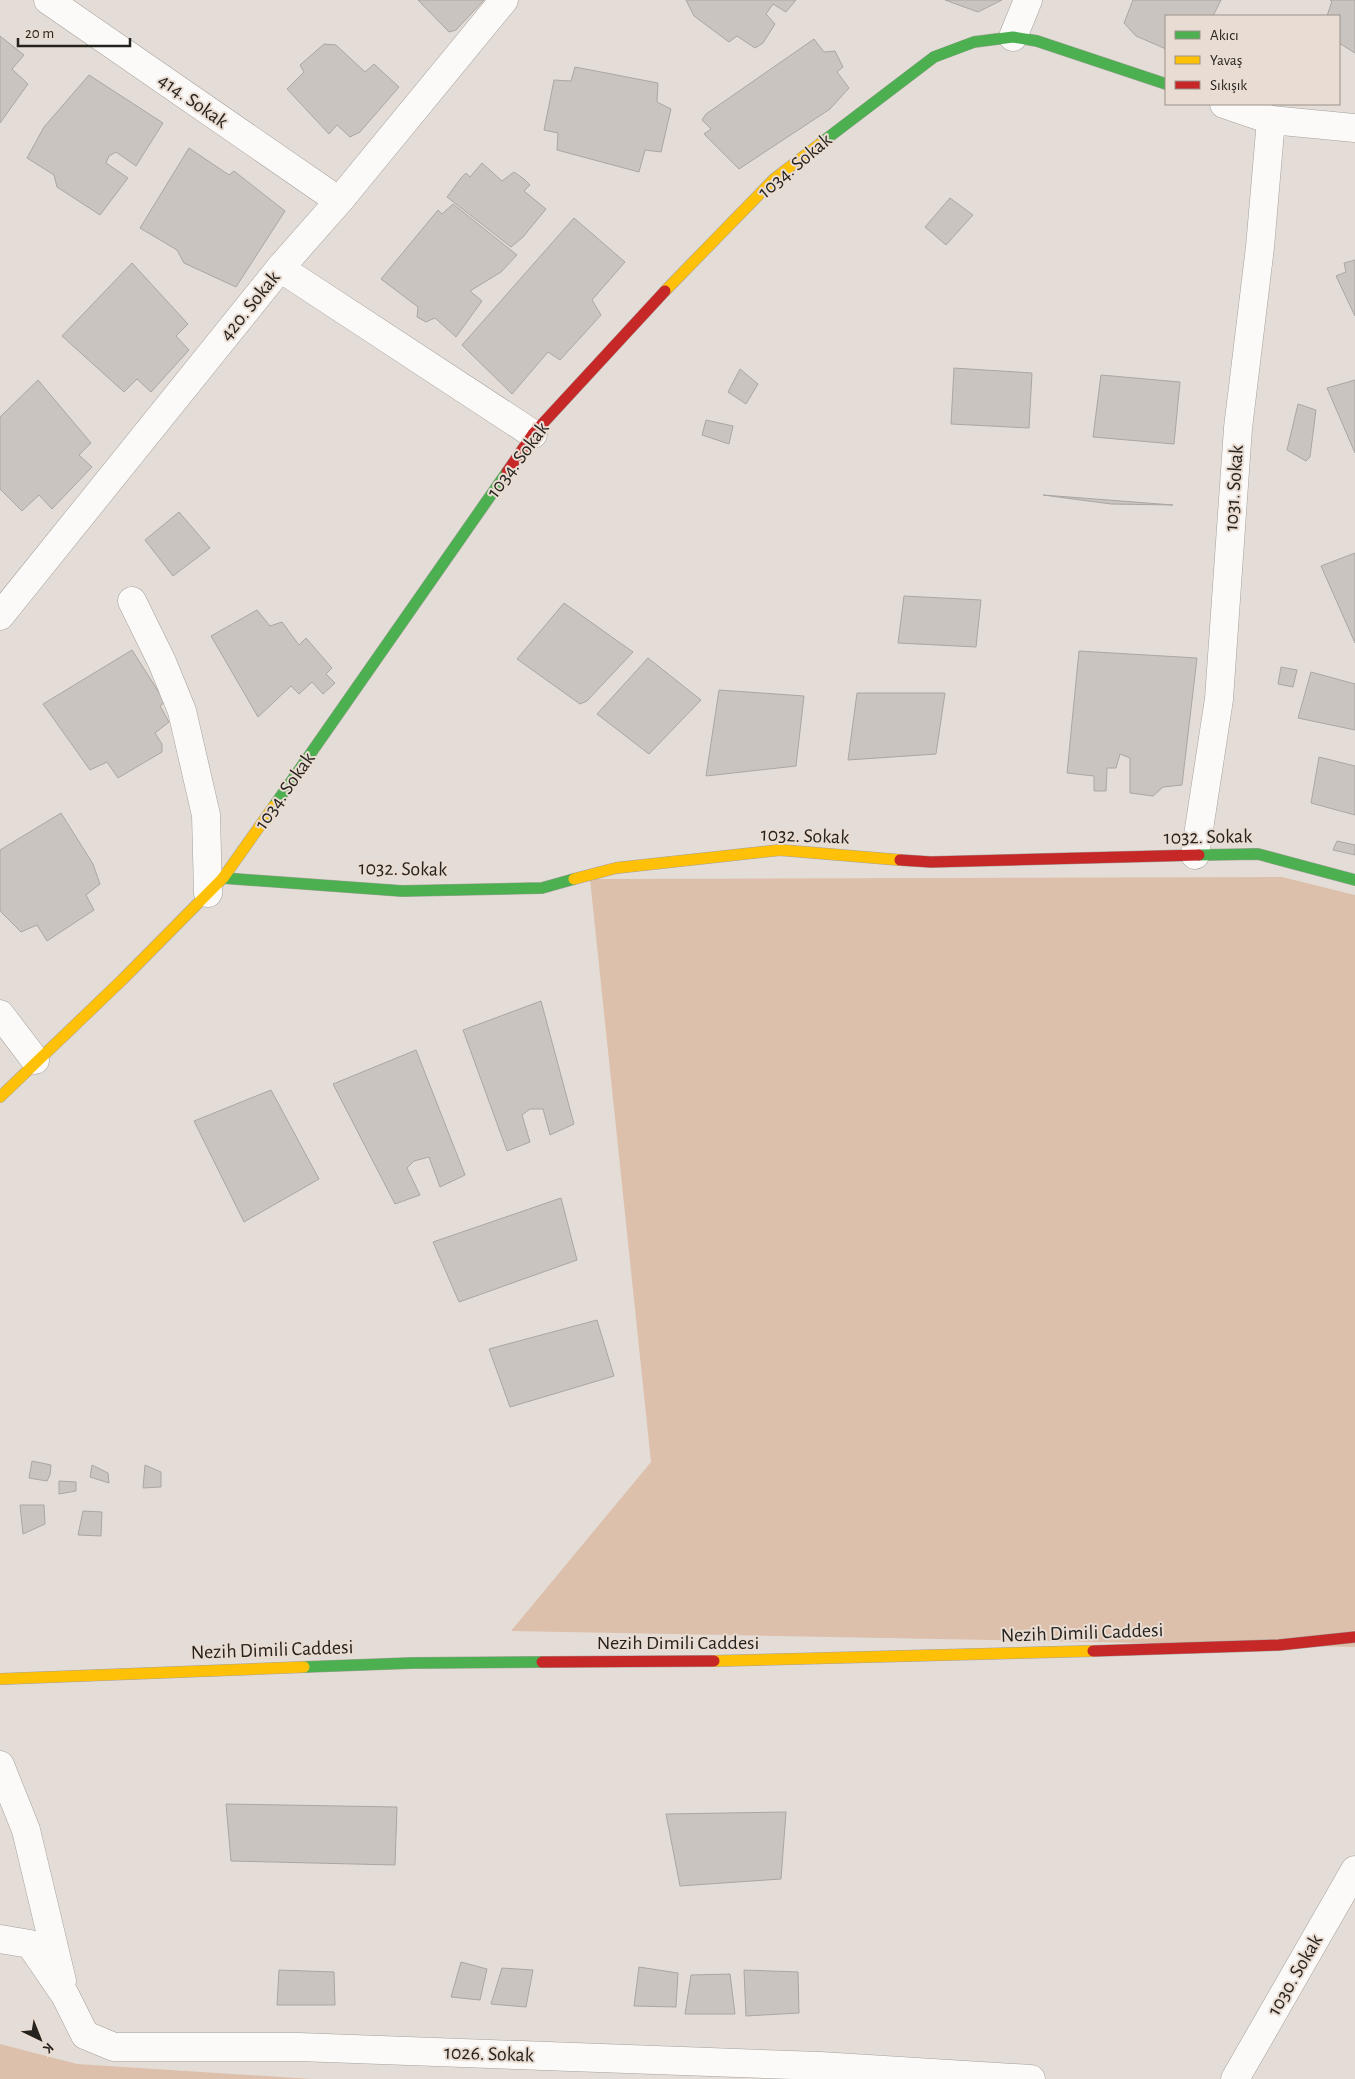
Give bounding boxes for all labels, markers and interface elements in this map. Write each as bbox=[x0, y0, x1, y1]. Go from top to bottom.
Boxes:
scale bar bbox=[18, 15, 130, 47]
legend bbox=[1165, 15, 1340, 105]
text: 20 m bbox=[25, 26, 54, 41]
text: Akıcı bbox=[1210, 28, 1239, 43]
text: Yavaş bbox=[1210, 53, 1242, 68]
street label: 414. Sokak bbox=[155, 70, 231, 132]
text: Sıkışık bbox=[1210, 78, 1247, 93]
street label: 1034. Sokak bbox=[754, 130, 836, 202]
street label: 420. Sokak bbox=[216, 267, 284, 345]
street label: 1034. Sokak bbox=[483, 418, 553, 502]
street label: 1031. Sokak bbox=[1221, 444, 1247, 532]
street label: 1034. Sokak bbox=[251, 749, 319, 833]
street label: 1032. Sokak bbox=[760, 824, 850, 848]
street label: 1032. Sokak bbox=[1164, 826, 1252, 848]
street label: 1032. Sokak bbox=[359, 858, 447, 880]
street label: Nezih Dimili Caddesi bbox=[1000, 1620, 1164, 1646]
street label: Nezih Dimili Caddesi bbox=[597, 1633, 759, 1653]
street label: Nezih Dimili Caddesi bbox=[190, 1637, 354, 1663]
street label: 1030. Sokak bbox=[1264, 1931, 1326, 2019]
north arrow bbox=[15, 2014, 65, 2064]
text: K bbox=[40, 2040, 56, 2056]
street label: 1026. Sokak bbox=[444, 2042, 534, 2066]

